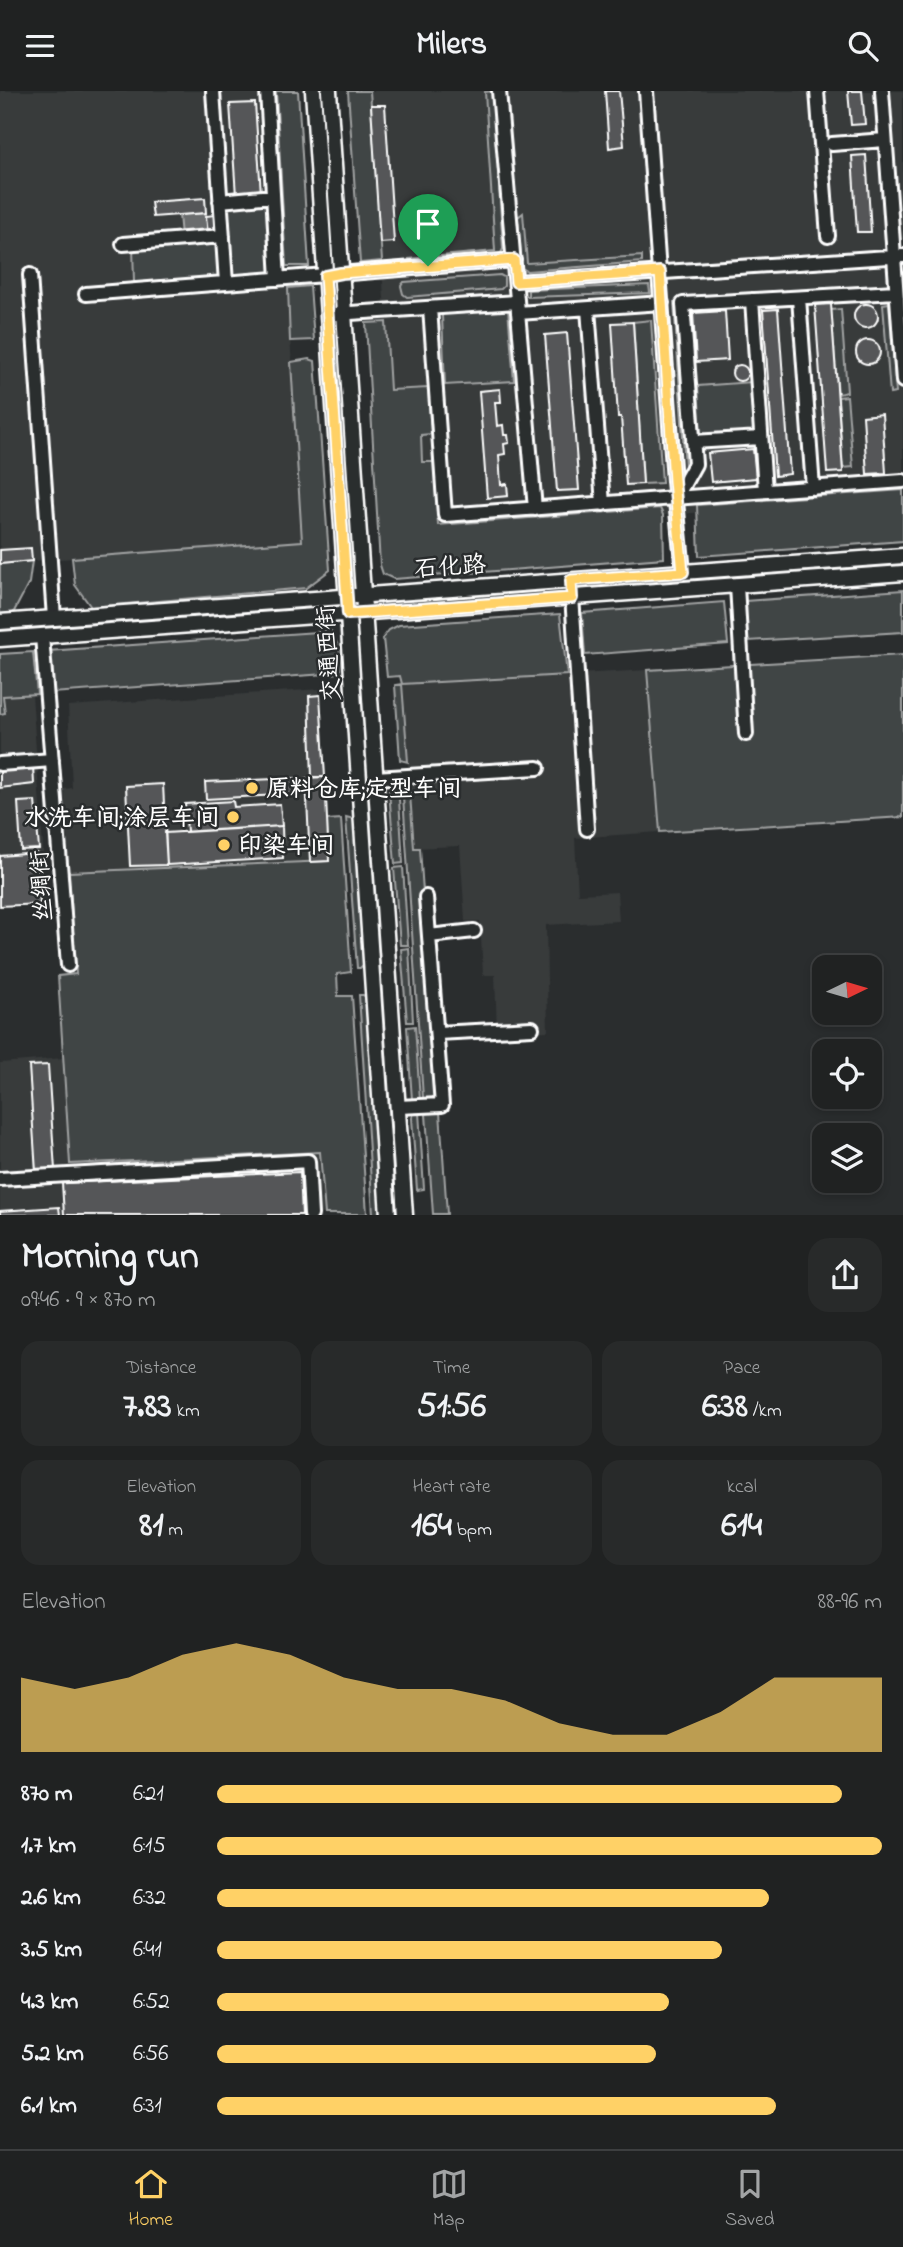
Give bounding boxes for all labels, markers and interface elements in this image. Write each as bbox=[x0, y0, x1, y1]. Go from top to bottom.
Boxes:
text: Milers bbox=[416, 22, 487, 69]
icon: menu bbox=[21, 27, 59, 65]
icon: search bbox=[844, 27, 882, 65]
pin bbox=[398, 194, 458, 266]
icon: arrive bbox=[409, 205, 447, 243]
street label: 石化路 bbox=[413, 549, 487, 588]
street label: 交通西街 bbox=[310, 605, 351, 703]
place label: 原料仓库;定型车间 bbox=[266, 773, 461, 808]
marker: 原料仓库;定型车间 bbox=[244, 780, 260, 796]
place label: 水洗车间;涂层车间 bbox=[24, 802, 219, 837]
marker: 水洗车间;涂层车间 bbox=[225, 809, 241, 825]
place label: 印染车间 bbox=[238, 830, 334, 865]
marker: 印染车间 bbox=[216, 837, 232, 853]
street label: 丝绸街 bbox=[24, 849, 63, 923]
north arrow bbox=[812, 955, 882, 1025]
map controls bbox=[812, 955, 882, 1193]
button: locate bbox=[812, 1039, 882, 1109]
button: layers bbox=[812, 1123, 882, 1193]
text: Morning run bbox=[21, 1230, 199, 1286]
button: share bbox=[808, 1238, 882, 1312]
text: 09:46 · 9 × 870 m bbox=[21, 1284, 156, 1317]
text: Distance bbox=[126, 1355, 196, 1382]
text: Time bbox=[433, 1355, 470, 1382]
text: Pace bbox=[723, 1355, 760, 1382]
text: 7.83 bbox=[123, 1382, 172, 1433]
text: 51:56 bbox=[417, 1382, 486, 1433]
text: 6:38 bbox=[702, 1382, 748, 1433]
text: km bbox=[172, 1398, 200, 1425]
text: /km bbox=[748, 1398, 782, 1425]
text: Elevation bbox=[126, 1474, 196, 1501]
text: Heart rate bbox=[413, 1474, 490, 1501]
text: kcal bbox=[727, 1474, 757, 1501]
text: 81 bbox=[139, 1501, 164, 1552]
text: 164 bbox=[411, 1501, 452, 1552]
text: 614 bbox=[721, 1501, 762, 1552]
text: m bbox=[164, 1517, 183, 1544]
text: bpm bbox=[452, 1517, 492, 1544]
text: Elevation bbox=[21, 1586, 106, 1619]
text: 88–96 m bbox=[817, 1586, 882, 1619]
text: 870 m bbox=[21, 1778, 73, 1811]
text: 6:21 bbox=[133, 1778, 164, 1811]
text: 1.7 km bbox=[21, 1830, 76, 1863]
text: 6:15 bbox=[133, 1830, 166, 1863]
text: 2.6 km bbox=[21, 1882, 81, 1915]
text: 6:32 bbox=[133, 1882, 166, 1915]
text: 3.5 km bbox=[21, 1934, 82, 1967]
text: 6:41 bbox=[133, 1934, 162, 1967]
text: 4.3 km bbox=[21, 1986, 78, 2019]
text: 6:52 bbox=[133, 1986, 170, 2019]
text: 5.2 km bbox=[21, 2038, 84, 2071]
text: 6:56 bbox=[133, 2038, 168, 2071]
text: 6.1 km bbox=[21, 2090, 77, 2123]
text: 6:31 bbox=[133, 2090, 162, 2123]
tab: Home bbox=[129, 2165, 173, 2234]
tab: Map bbox=[430, 2165, 468, 2234]
tab: Saved bbox=[725, 2165, 774, 2234]

